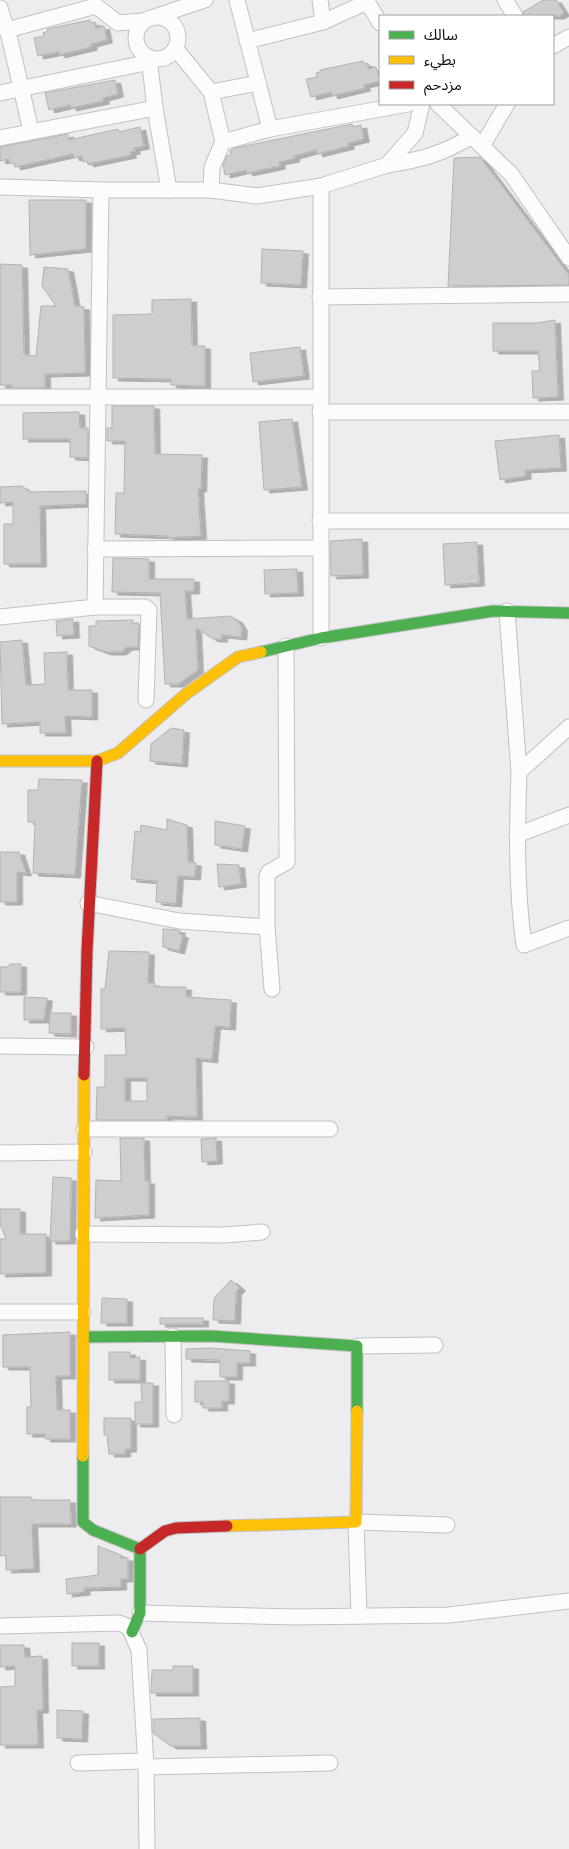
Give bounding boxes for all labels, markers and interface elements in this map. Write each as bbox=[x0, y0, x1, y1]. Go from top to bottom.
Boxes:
legend bbox=[379, 15, 554, 105]
text: سالك bbox=[424, 25, 458, 43]
text: بطيء bbox=[424, 50, 456, 71]
text: مزدحم bbox=[424, 75, 462, 96]

